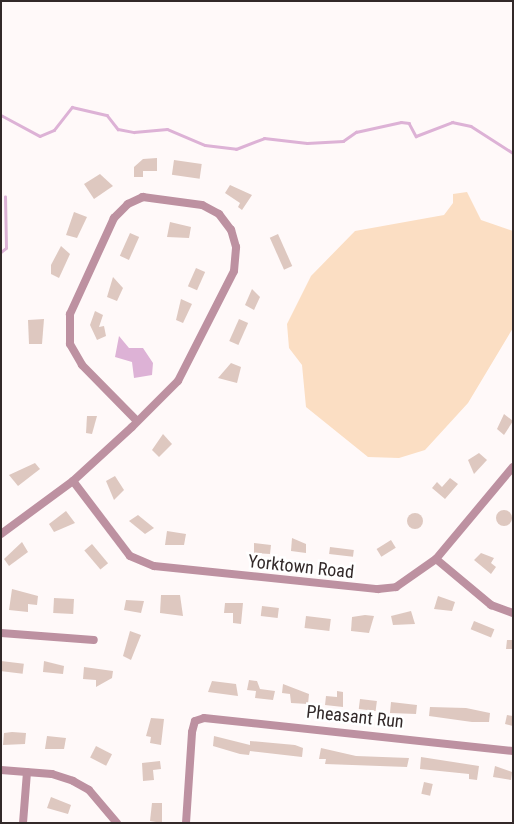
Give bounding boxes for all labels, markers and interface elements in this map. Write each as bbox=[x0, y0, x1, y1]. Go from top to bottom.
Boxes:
street label: Yorktown Road bbox=[247, 551, 355, 583]
street label: Pheasant Run bbox=[305, 701, 405, 733]

